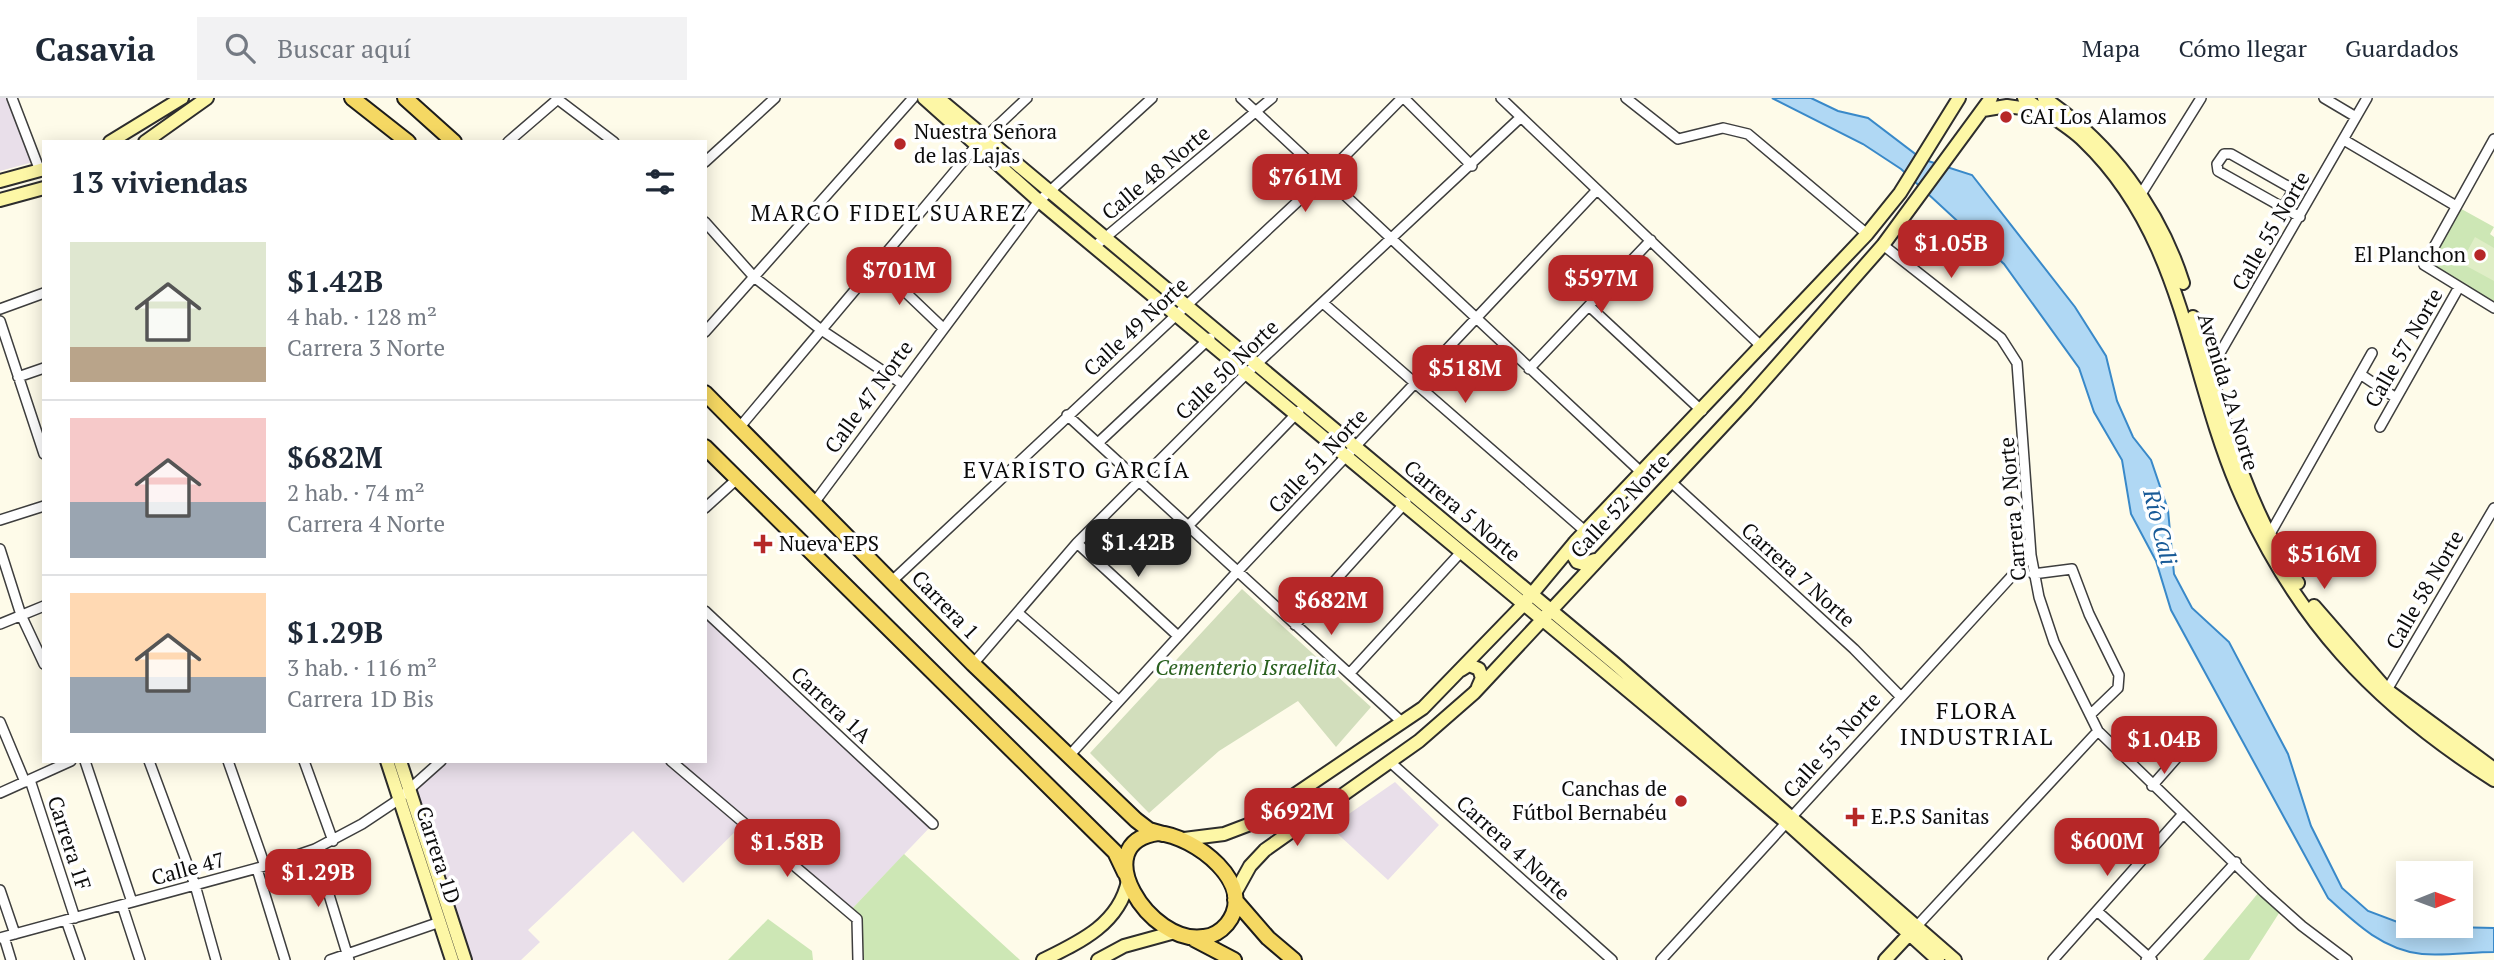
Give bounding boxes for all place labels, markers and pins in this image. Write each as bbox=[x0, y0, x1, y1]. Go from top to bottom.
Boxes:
place label: CAI Los Alamos bbox=[2020, 102, 2167, 130]
marker: CAI Los Alamos bbox=[1998, 109, 2014, 125]
place label: Nuestra Señora de las Lajas bbox=[914, 117, 1058, 169]
marker: Nuestra Señora de las Lajas bbox=[892, 136, 908, 152]
pin: $761M bbox=[1256, 155, 1354, 214]
pin: $1.05B bbox=[1894, 220, 2008, 280]
place label: El Planchon bbox=[2354, 240, 2467, 268]
marker: El Planchon bbox=[2472, 247, 2488, 263]
pin: $701M bbox=[850, 248, 948, 307]
pin: $597M bbox=[1552, 256, 1650, 315]
pin: $518M bbox=[1416, 345, 1514, 405]
pin: $1.42B bbox=[1081, 519, 1195, 579]
place label: Nueva EPS bbox=[779, 529, 879, 557]
pin: $516M bbox=[2275, 532, 2373, 591]
marker: Nueva EPS bbox=[753, 534, 773, 554]
pin: $682M bbox=[1282, 578, 1380, 637]
pin: $1.04B bbox=[2107, 716, 2221, 776]
place label: Canchas de Fútbol Bernabéu bbox=[1513, 774, 1667, 826]
pin: $692M bbox=[1248, 788, 1346, 848]
marker: Canchas de Fútbol Bernabéu bbox=[1673, 793, 1689, 809]
place label: E.P.S Sanitas bbox=[1871, 802, 1989, 830]
marker: E.P.S Sanitas bbox=[1845, 807, 1865, 827]
pin: $600M bbox=[2058, 818, 2156, 878]
pin: $1.58B bbox=[730, 820, 844, 879]
pin: $1.29B bbox=[261, 850, 375, 909]

